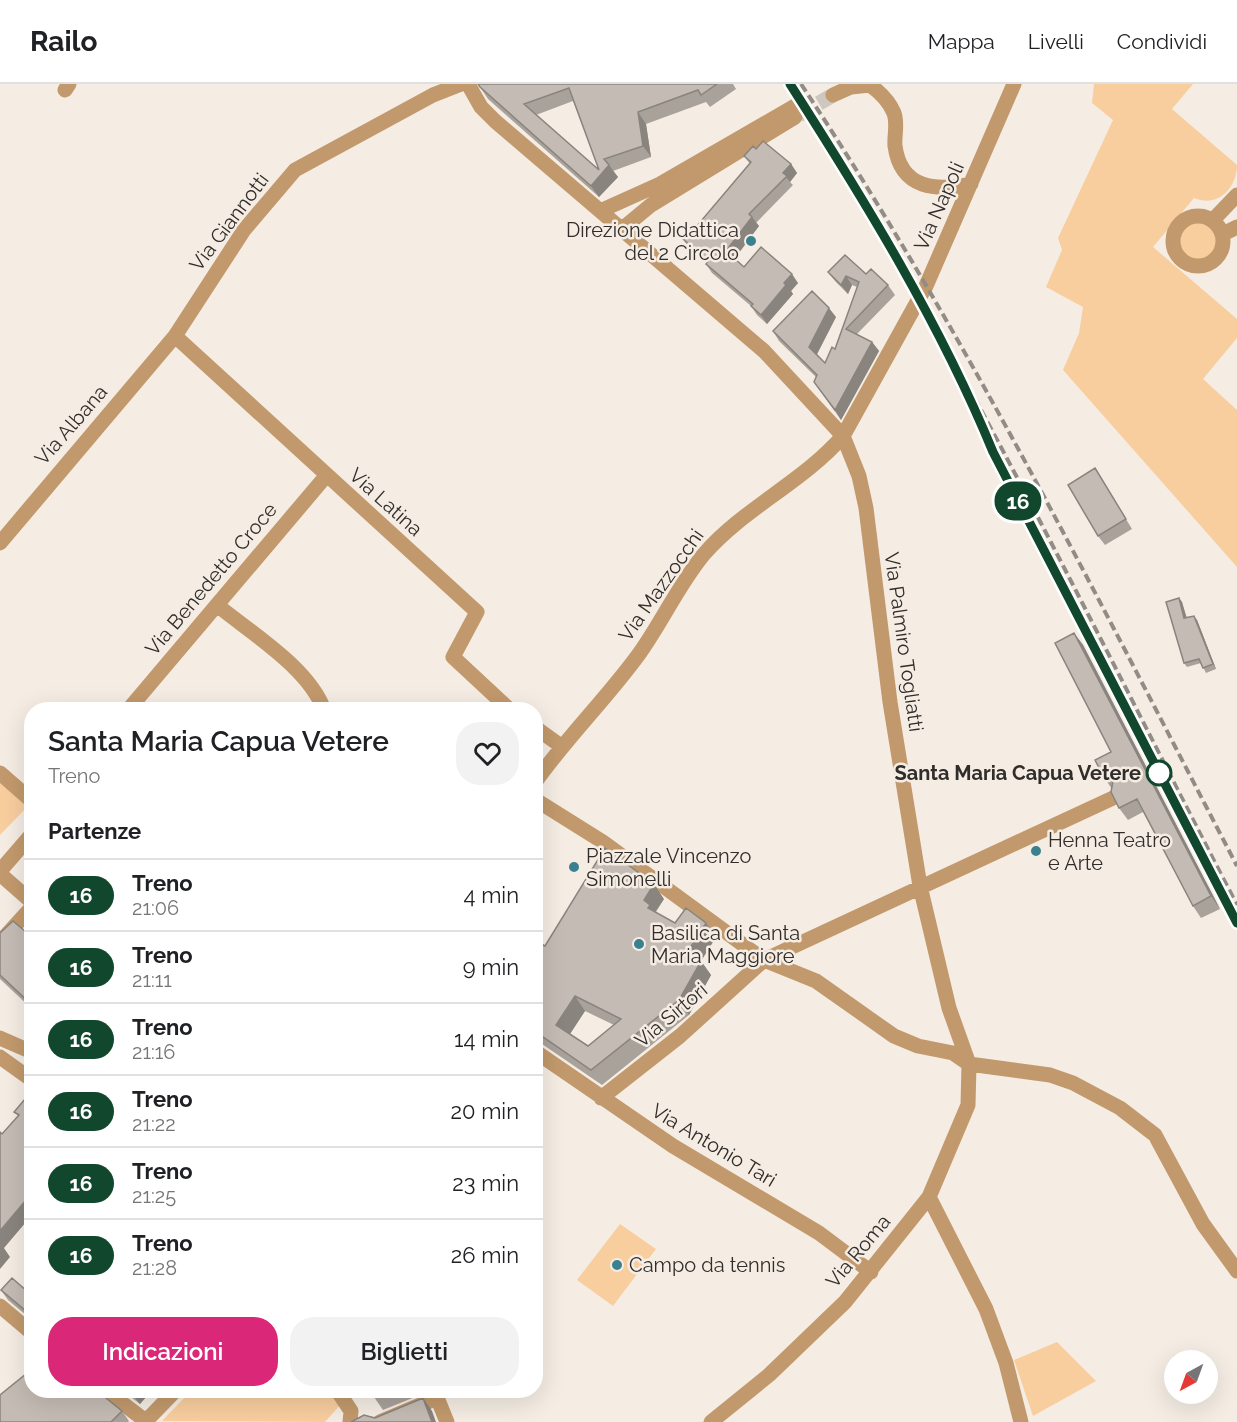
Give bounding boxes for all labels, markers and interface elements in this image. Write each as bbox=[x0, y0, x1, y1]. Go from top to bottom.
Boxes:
text: Railo bbox=[30, 25, 97, 58]
text: Mappa bbox=[928, 29, 995, 54]
text: Livelli bbox=[1028, 29, 1084, 54]
text: Condividi bbox=[1117, 29, 1207, 54]
street label: Via Napoli bbox=[909, 158, 969, 254]
street label: Via Giannotti bbox=[184, 168, 274, 276]
place label: Direzione Didattica del 2 Circolo bbox=[566, 218, 739, 265]
marker: Direzione Didattica del 2 Circolo bbox=[744, 234, 758, 248]
street label: Via Albana bbox=[30, 380, 112, 470]
street label: Via Latina bbox=[345, 463, 427, 541]
line badge: 16 bbox=[991, 482, 1045, 520]
text: 16 bbox=[1006, 489, 1030, 514]
street label: Via Benedetto Croce bbox=[140, 498, 282, 660]
street label: Via Mazzocchi bbox=[613, 524, 709, 646]
street label: Via Palmiro Togliatti bbox=[880, 551, 928, 733]
button: heart bbox=[456, 722, 519, 785]
text: Santa Maria Capua Vetere bbox=[48, 725, 389, 758]
marker: Santa Maria Capua Vetere bbox=[1146, 760, 1172, 786]
place label: Santa Maria Capua Vetere bbox=[895, 761, 1141, 785]
text: Treno bbox=[48, 764, 100, 788]
text: Partenze bbox=[48, 818, 141, 844]
place label: Henna Teatro e Arte bbox=[1048, 828, 1171, 875]
place label: Piazzale Vincenzo Simonelli bbox=[586, 844, 751, 891]
marker: Henna Teatro e Arte bbox=[1029, 844, 1043, 858]
marker: Piazzale Vincenzo Simonelli bbox=[567, 860, 581, 874]
text: Treno bbox=[132, 870, 193, 896]
text: 4 min bbox=[464, 882, 519, 908]
text: 16 bbox=[69, 883, 93, 908]
text: 21:06 bbox=[132, 896, 179, 920]
place label: Basilica di Santa Maria Maggiore bbox=[651, 921, 800, 968]
marker: Basilica di Santa Maria Maggiore bbox=[632, 937, 646, 951]
text: Treno bbox=[132, 942, 193, 968]
text: 9 min bbox=[463, 954, 519, 980]
text: 16 bbox=[69, 955, 93, 980]
text: 21:11 bbox=[132, 968, 172, 992]
street label: Via Sirtori bbox=[630, 978, 712, 1052]
text: Treno bbox=[132, 1014, 193, 1040]
text: 14 min bbox=[454, 1026, 519, 1052]
text: 16 bbox=[69, 1027, 93, 1052]
text: 21:16 bbox=[132, 1040, 175, 1064]
text: Treno bbox=[132, 1086, 193, 1112]
text: 20 min bbox=[451, 1098, 519, 1124]
street label: Via Antonio Tari bbox=[647, 1098, 781, 1192]
text: 16 bbox=[69, 1099, 93, 1124]
text: 21:22 bbox=[132, 1112, 176, 1136]
text: Treno bbox=[132, 1158, 193, 1184]
text: 23 min bbox=[452, 1170, 519, 1196]
text: 16 bbox=[69, 1171, 93, 1196]
text: 21:25 bbox=[132, 1184, 176, 1208]
street label: Via Roma bbox=[821, 1210, 895, 1292]
text: Treno bbox=[132, 1230, 193, 1256]
text: 26 min bbox=[451, 1242, 519, 1268]
text: 16 bbox=[69, 1243, 93, 1268]
place label: Campo da tennis bbox=[629, 1253, 785, 1277]
text: 21:28 bbox=[132, 1256, 177, 1280]
marker: Campo da tennis bbox=[610, 1258, 624, 1272]
button: Indicazioni bbox=[48, 1317, 278, 1386]
button: Biglietti bbox=[290, 1317, 519, 1386]
north arrow bbox=[1164, 1350, 1218, 1404]
map controls bbox=[1164, 1350, 1218, 1404]

